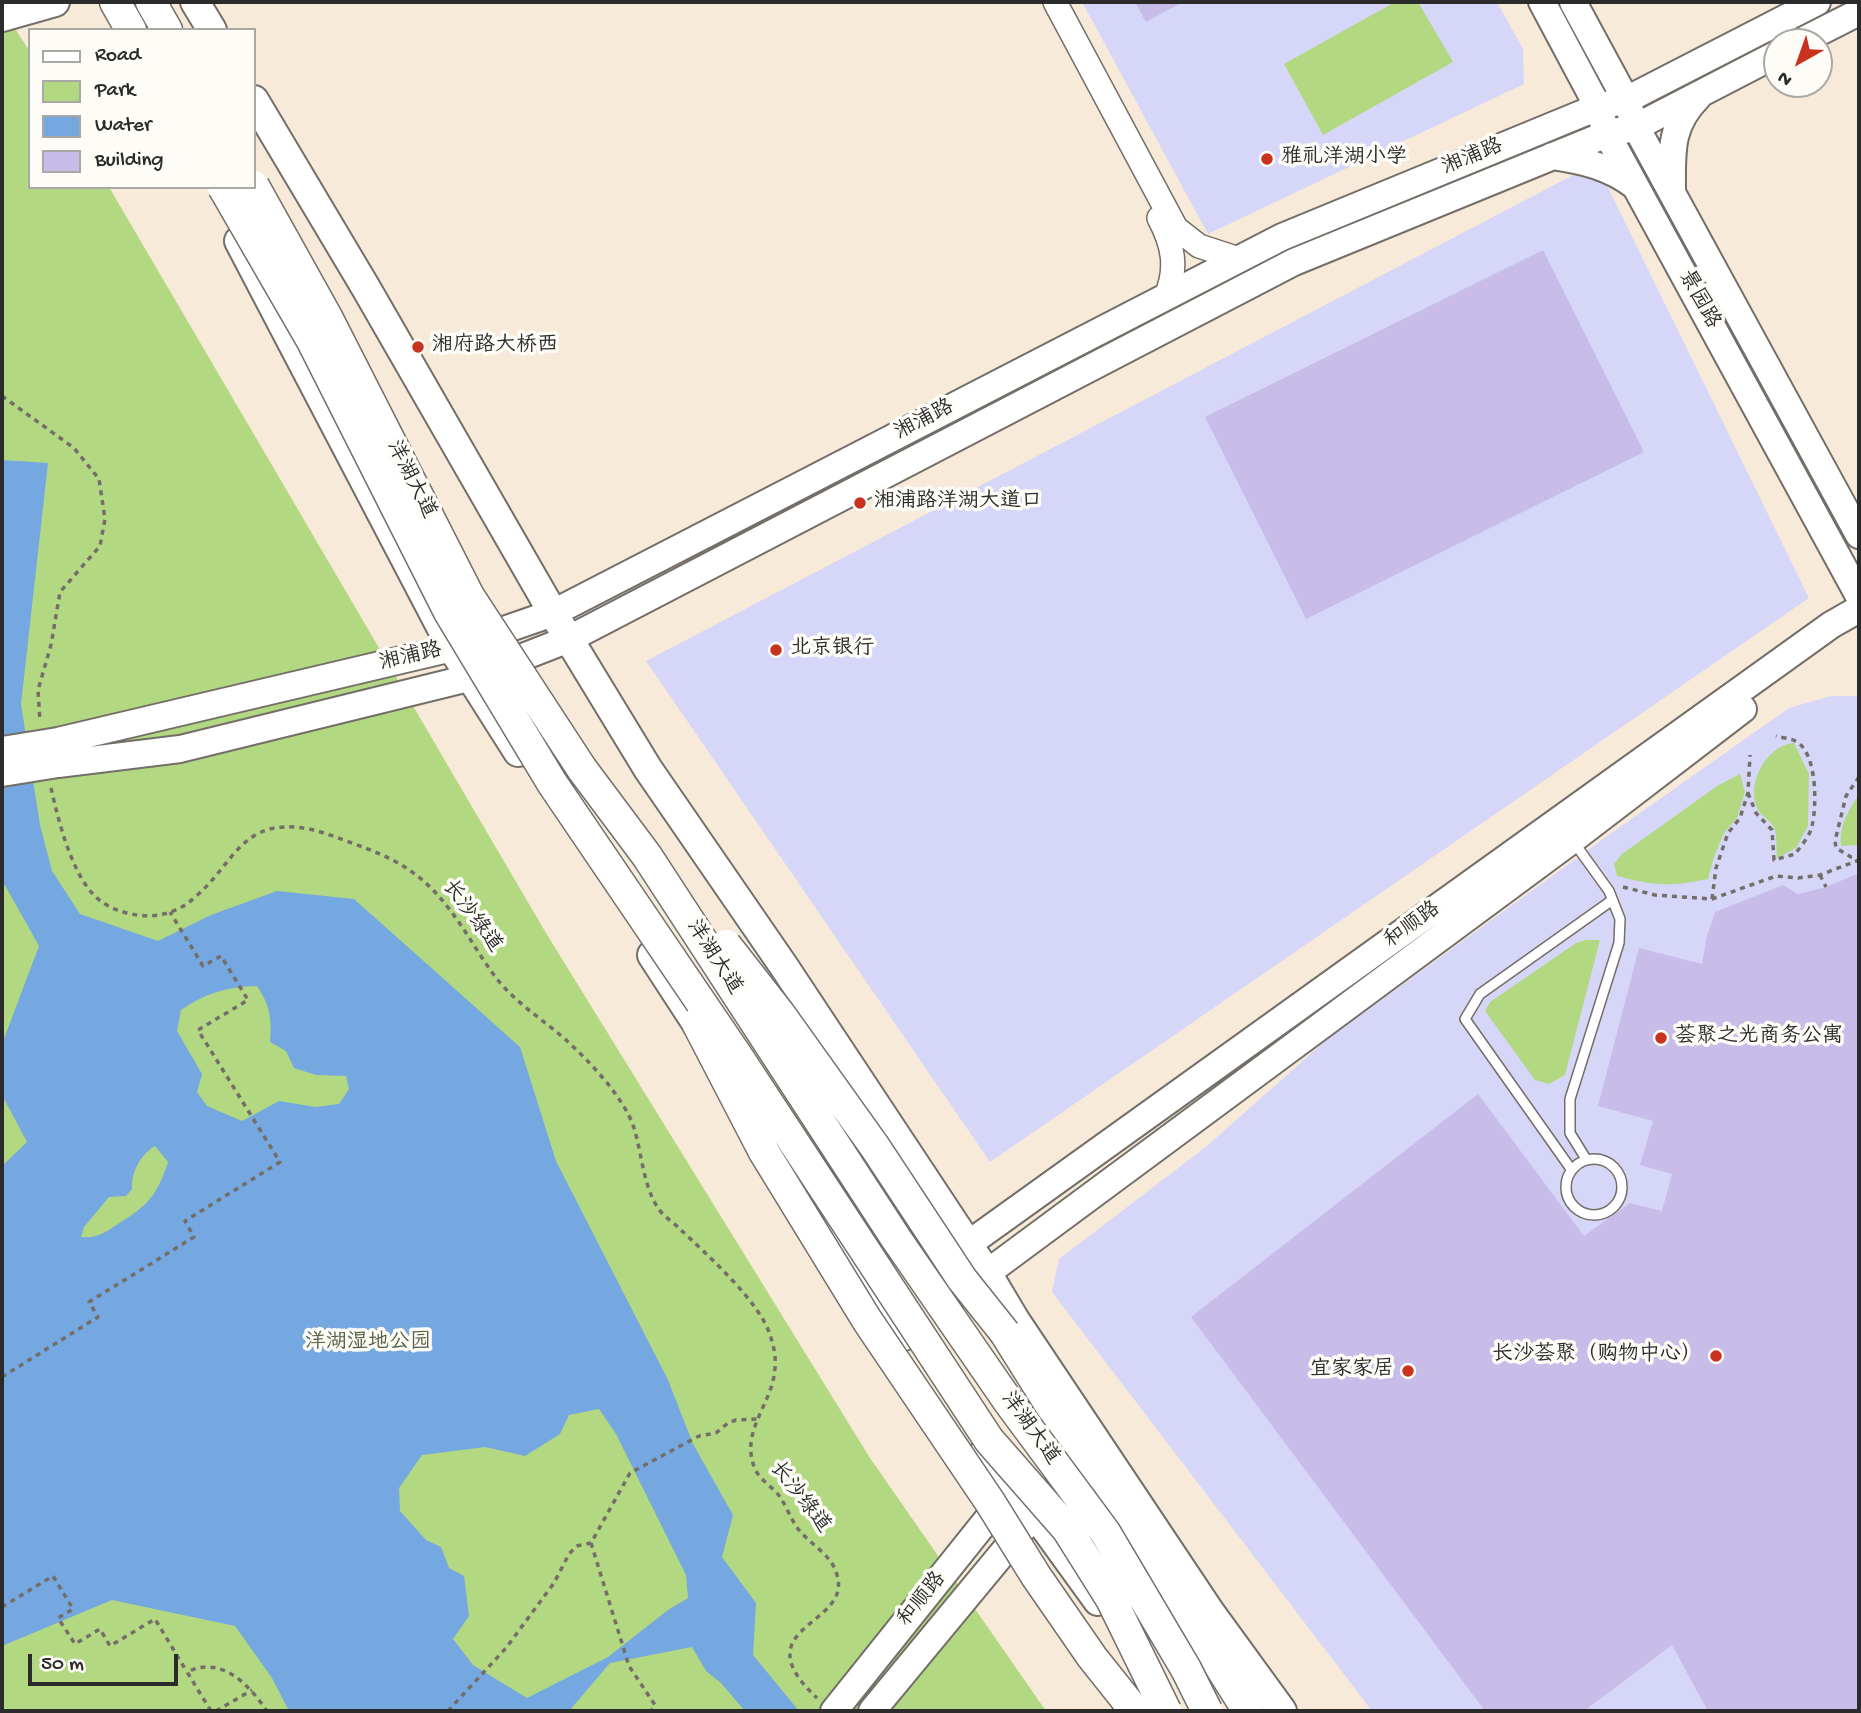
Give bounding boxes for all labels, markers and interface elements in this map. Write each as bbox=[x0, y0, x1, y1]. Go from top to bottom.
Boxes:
legend bbox=[28, 28, 256, 189]
north arrow bbox=[1763, 28, 1833, 98]
text: Road bbox=[95, 44, 141, 69]
text: N bbox=[1773, 65, 1798, 91]
text: Park bbox=[95, 79, 135, 104]
text: Water bbox=[95, 114, 151, 139]
street label: 湘浦路 bbox=[1439, 135, 1507, 181]
place label: 雅礼洋湖小学 bbox=[1281, 146, 1407, 172]
text: Building bbox=[95, 149, 164, 174]
marker: 雅礼洋湖小学 bbox=[1259, 151, 1275, 167]
street label: 景园路 bbox=[1672, 266, 1724, 334]
place label: 湘府路大桥西 bbox=[432, 334, 558, 360]
marker: 湘府路大桥西 bbox=[410, 339, 426, 355]
street label: 湘浦路 bbox=[891, 395, 959, 447]
street label: 洋湖大道 bbox=[380, 437, 440, 523]
place label: 湘浦路洋湖大道口 bbox=[874, 490, 1042, 516]
marker: 湘浦路洋湖大道口 bbox=[852, 495, 868, 511]
place label: 北京银行 bbox=[790, 637, 874, 663]
street label: 湘浦路 bbox=[377, 639, 445, 677]
marker: 北京银行 bbox=[768, 642, 784, 658]
street label: 长沙绿道 bbox=[436, 876, 506, 958]
street label: 和顺路 bbox=[1380, 897, 1446, 955]
street label: 洋湖大道 bbox=[680, 916, 746, 1000]
place label: 荟聚之光商务公寓 bbox=[1675, 1025, 1843, 1051]
marker: 荟聚之光商务公寓 bbox=[1653, 1030, 1669, 1046]
park label: 洋湖湿地公园 bbox=[305, 1331, 431, 1357]
place label: 长沙荟聚（购物中心） bbox=[1492, 1343, 1702, 1369]
marker: 长沙荟聚（购物中心） bbox=[1708, 1348, 1724, 1364]
place label: 宜家家居 bbox=[1310, 1358, 1394, 1384]
marker: 宜家家居 bbox=[1400, 1363, 1416, 1379]
street label: 洋湖大道 bbox=[994, 1388, 1064, 1470]
street label: 长沙绿道 bbox=[763, 1457, 835, 1539]
street label: 和顺路 bbox=[893, 1568, 953, 1632]
scale bar bbox=[32, 1640, 182, 1684]
text: 50 m bbox=[41, 1653, 84, 1678]

